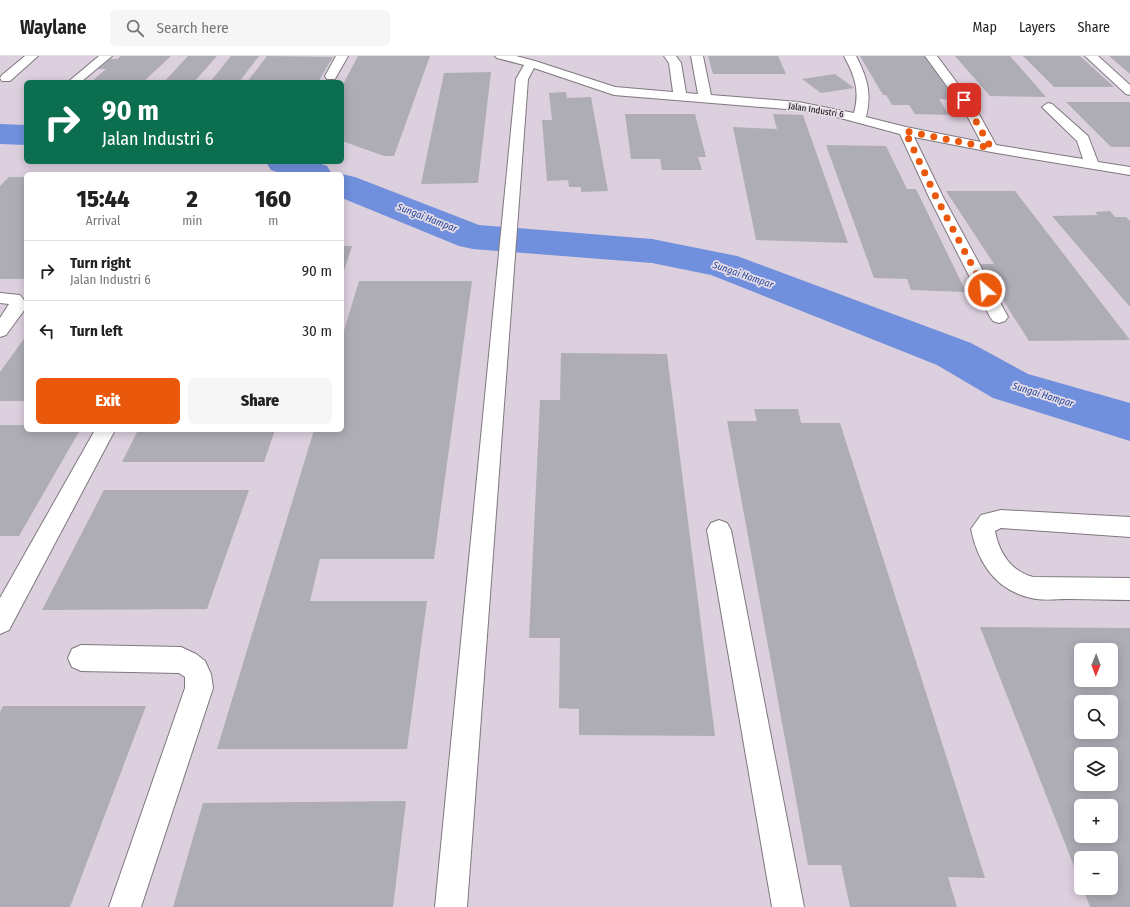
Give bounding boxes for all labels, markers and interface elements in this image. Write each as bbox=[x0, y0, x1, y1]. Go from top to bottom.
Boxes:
search box bbox=[110, 10, 390, 46]
text: Waylane bbox=[20, 16, 86, 39]
icon: search bbox=[124, 17, 146, 39]
text: Search here bbox=[156, 19, 229, 37]
text: Map bbox=[973, 19, 997, 36]
text: Layers bbox=[1019, 19, 1055, 36]
text: Share bbox=[1077, 19, 1110, 36]
pin bbox=[947, 83, 981, 117]
icon: arrive bbox=[953, 89, 975, 111]
text: 90 m bbox=[102, 94, 159, 127]
icon: right bbox=[36, 96, 88, 148]
street label: Jalan Industri 6 bbox=[788, 101, 845, 119]
text: Jalan Industri 6 bbox=[102, 128, 214, 150]
text: 15:44 bbox=[77, 185, 130, 213]
text: 2 bbox=[187, 185, 198, 213]
text: 160 bbox=[255, 185, 291, 213]
water label: Sungai Hampar bbox=[394, 201, 459, 235]
text: Arrival bbox=[86, 213, 120, 228]
text: min bbox=[182, 213, 202, 228]
text: m bbox=[268, 213, 278, 228]
text: Turn right bbox=[70, 254, 131, 272]
water label: Sungai Hampar bbox=[710, 259, 775, 291]
icon: right bbox=[36, 260, 58, 282]
text: 90 m bbox=[302, 262, 332, 280]
position arrow bbox=[964, 269, 1006, 311]
text: Jalan Industri 6 bbox=[70, 272, 151, 287]
icon: left bbox=[36, 320, 58, 342]
text: Turn left bbox=[70, 322, 123, 340]
text: 30 m bbox=[302, 322, 332, 340]
button: Exit bbox=[36, 378, 180, 424]
button: Share bbox=[188, 378, 332, 424]
water label: Sungai Hampar bbox=[1010, 380, 1076, 410]
north arrow bbox=[1074, 643, 1118, 687]
map controls bbox=[1074, 643, 1118, 895]
button: search bbox=[1074, 695, 1118, 739]
button: layers bbox=[1074, 747, 1118, 791]
button: + bbox=[1074, 799, 1118, 843]
button: − bbox=[1074, 851, 1118, 895]

